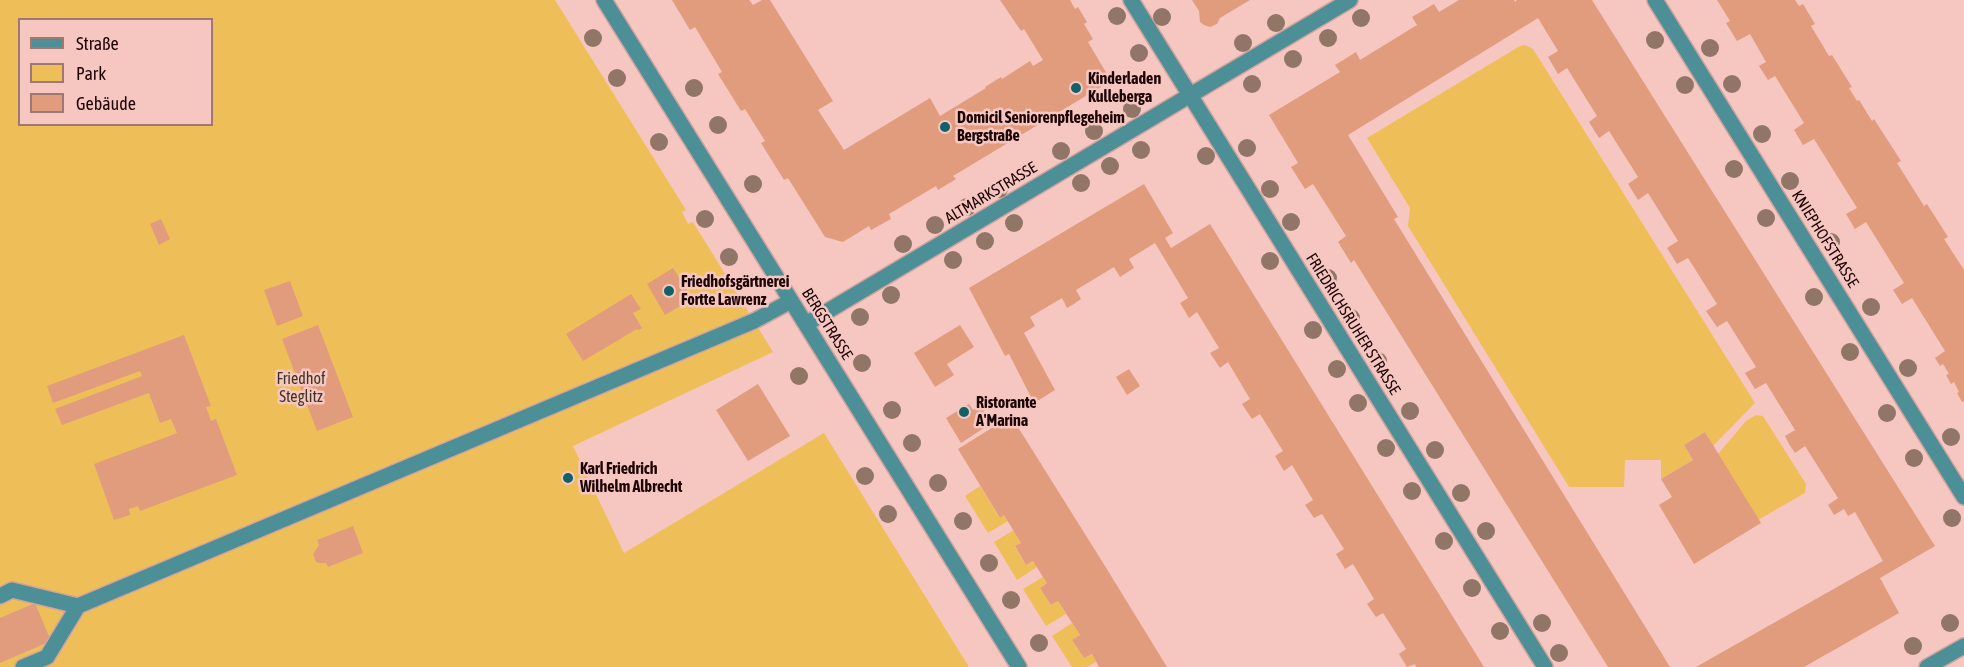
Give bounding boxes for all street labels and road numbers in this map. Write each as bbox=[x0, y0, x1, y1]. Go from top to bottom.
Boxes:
street label: ALTMARKSTRASSE bbox=[942, 158, 1040, 228]
street label: KNIEPHOFSTRASSE bbox=[1787, 187, 1863, 291]
street label: FRIEDRICHSRUHER STRASSE bbox=[1302, 250, 1404, 398]
street label: BERGSTRASSE bbox=[798, 285, 856, 363]

